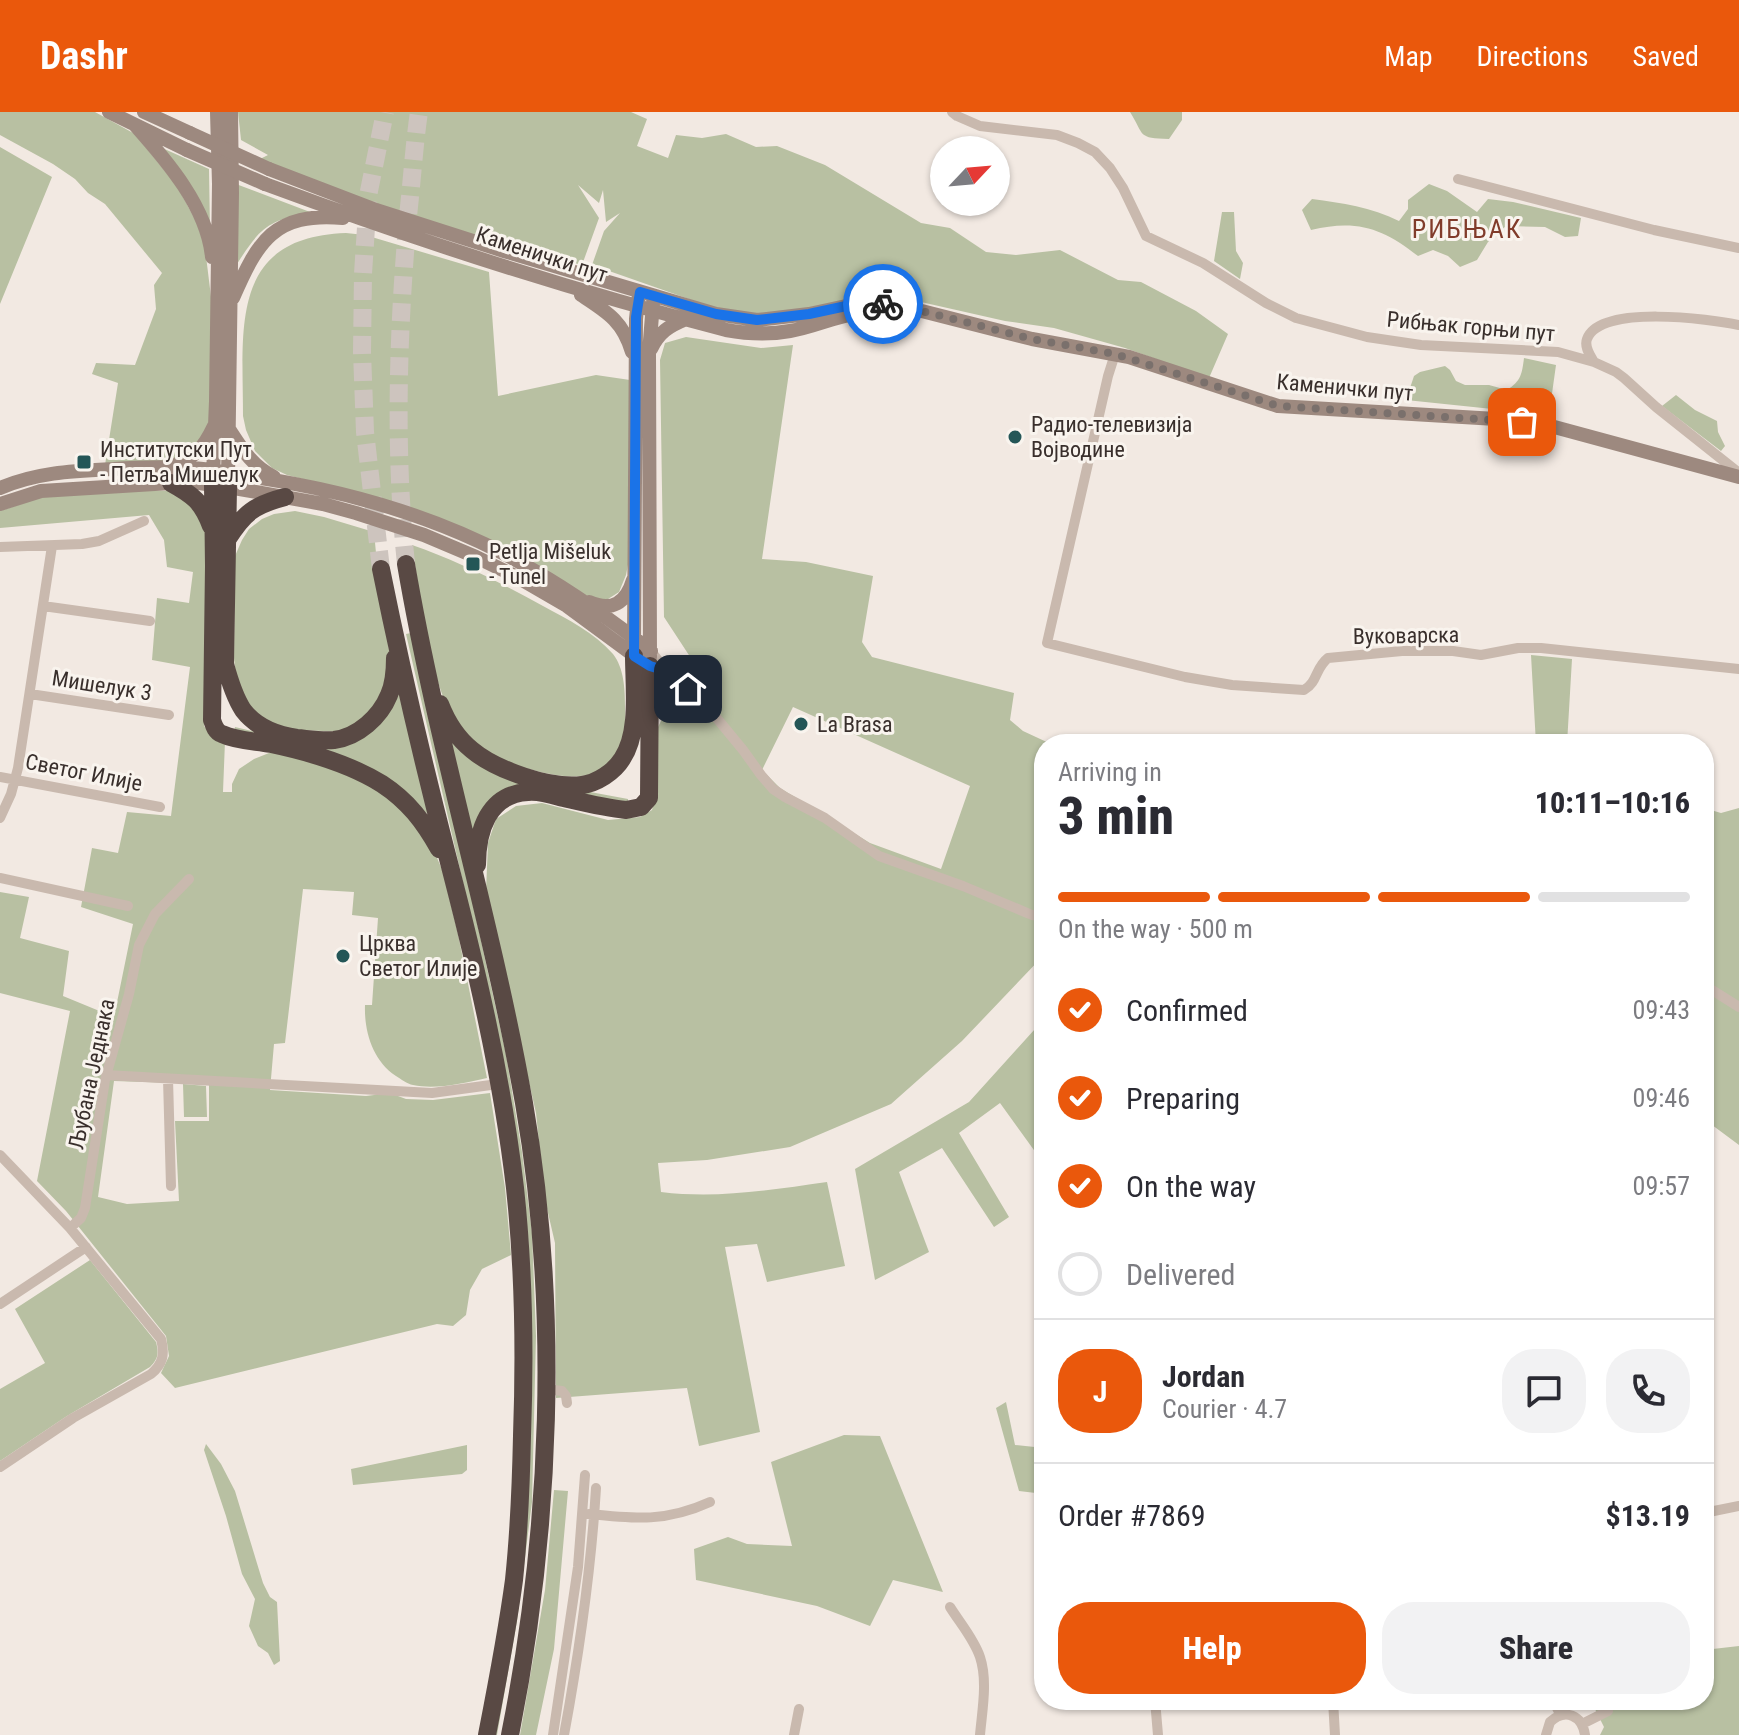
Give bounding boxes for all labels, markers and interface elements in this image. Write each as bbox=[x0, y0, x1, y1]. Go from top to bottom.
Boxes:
text: Dashr bbox=[40, 34, 128, 78]
text: Map bbox=[1384, 40, 1433, 73]
text: Directions bbox=[1477, 40, 1588, 73]
text: Saved bbox=[1632, 40, 1699, 73]
north arrow bbox=[930, 136, 1010, 216]
map controls bbox=[930, 136, 1010, 216]
district label: РИБЊАК bbox=[1412, 214, 1522, 244]
street label: Каменички пут bbox=[473, 221, 611, 288]
courier bbox=[843, 264, 923, 344]
icon: bike bbox=[861, 282, 905, 326]
street label: Рибњак горњи пут bbox=[1386, 307, 1556, 346]
street label: Каменички пут bbox=[1276, 369, 1414, 406]
pin bbox=[1488, 388, 1556, 456]
icon: bag bbox=[1500, 400, 1544, 444]
place label: Радио-телевизија Војводине bbox=[1031, 412, 1192, 462]
marker: Радио-телевизија Војводине bbox=[1006, 428, 1024, 446]
place label: Институтски Пут - Петља Мишелук bbox=[100, 437, 260, 487]
marker: Институтски Пут - Петља Мишелук bbox=[75, 453, 93, 471]
place label: Petlja Mišeluk - Tunel bbox=[489, 539, 611, 589]
marker: Petlja Mišeluk - Tunel bbox=[464, 555, 482, 573]
street label: Вуковарска bbox=[1353, 622, 1459, 649]
pin bbox=[654, 655, 722, 723]
street label: Мишелук 3 bbox=[50, 665, 154, 706]
icon: home bbox=[666, 667, 710, 711]
place label: La Brasa bbox=[817, 712, 892, 737]
marker: La Brasa bbox=[792, 715, 810, 733]
street label: Светог Илије bbox=[23, 749, 144, 796]
text: Arriving in bbox=[1058, 757, 1162, 787]
text: 10:11–10:16 bbox=[1535, 785, 1690, 820]
text: 3 min bbox=[1058, 786, 1174, 847]
text: On the way · 500 m bbox=[1058, 914, 1253, 944]
place label: Црква Светог Илије bbox=[359, 931, 477, 981]
marker: Црква Светог Илије bbox=[334, 947, 352, 965]
icon: check bbox=[1058, 988, 1102, 1032]
text: Confirmed bbox=[1126, 993, 1248, 1028]
text: 09:43 bbox=[1633, 995, 1690, 1025]
street label: Љубана Једнака bbox=[63, 997, 120, 1152]
icon: check bbox=[1058, 1076, 1102, 1120]
text: Preparing bbox=[1126, 1081, 1240, 1116]
text: 09:46 bbox=[1633, 1083, 1690, 1113]
icon: check bbox=[1058, 1164, 1102, 1208]
text: On the way bbox=[1126, 1169, 1256, 1204]
text: 09:57 bbox=[1633, 1171, 1690, 1201]
text: Delivered bbox=[1126, 1257, 1235, 1292]
button: chat bbox=[1502, 1349, 1586, 1433]
button: phone bbox=[1606, 1349, 1690, 1433]
text: Jordan bbox=[1162, 1359, 1245, 1394]
text: J bbox=[1093, 1374, 1107, 1409]
text: Courier · 4.7 bbox=[1162, 1394, 1287, 1424]
text: Order #7869 bbox=[1058, 1498, 1206, 1533]
text: $13.19 bbox=[1605, 1498, 1690, 1533]
button: Help bbox=[1058, 1602, 1366, 1694]
button: Share bbox=[1382, 1602, 1690, 1694]

